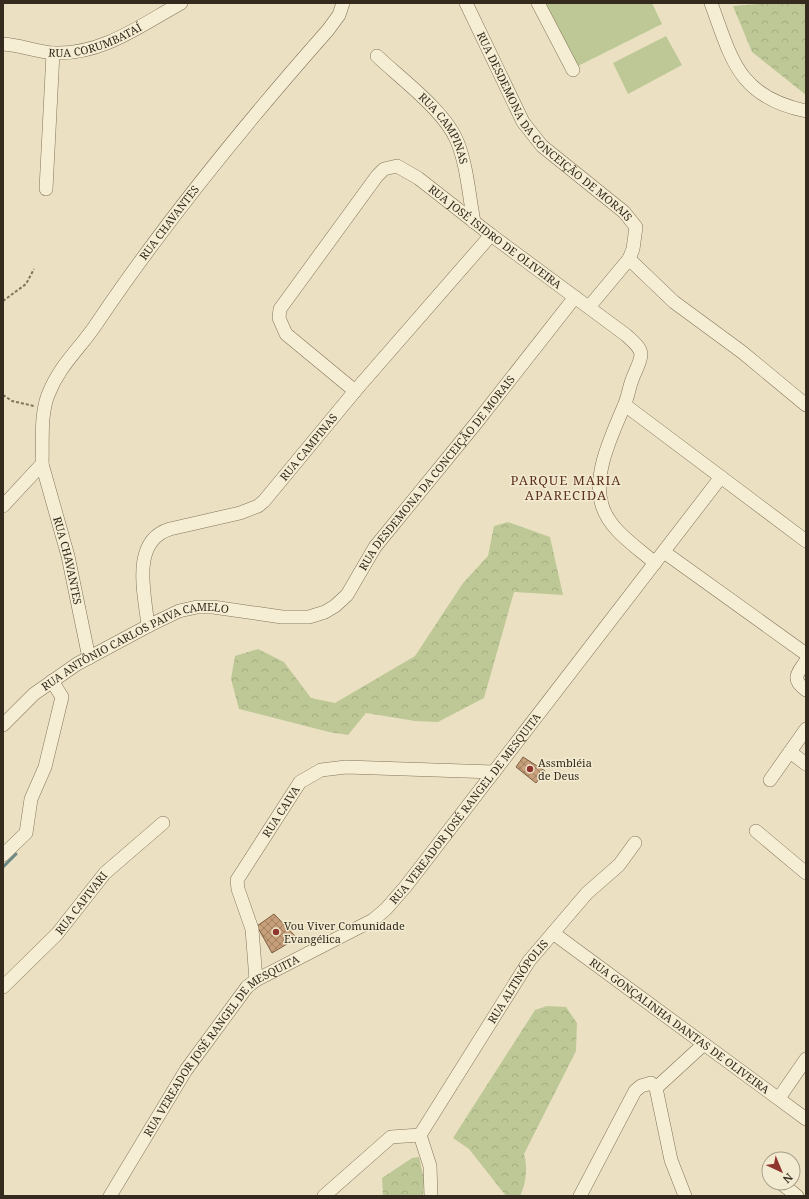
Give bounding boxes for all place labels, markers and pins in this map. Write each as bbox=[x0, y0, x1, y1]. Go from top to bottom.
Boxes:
place label: Assmbléia de Deus bbox=[538, 755, 592, 783]
marker: Assmbléia de Deus bbox=[525, 764, 535, 774]
place label: Vou Viver Comunidade Evangélica bbox=[284, 918, 405, 946]
marker: Vou Viver Comunidade Evangélica bbox=[271, 927, 281, 937]

